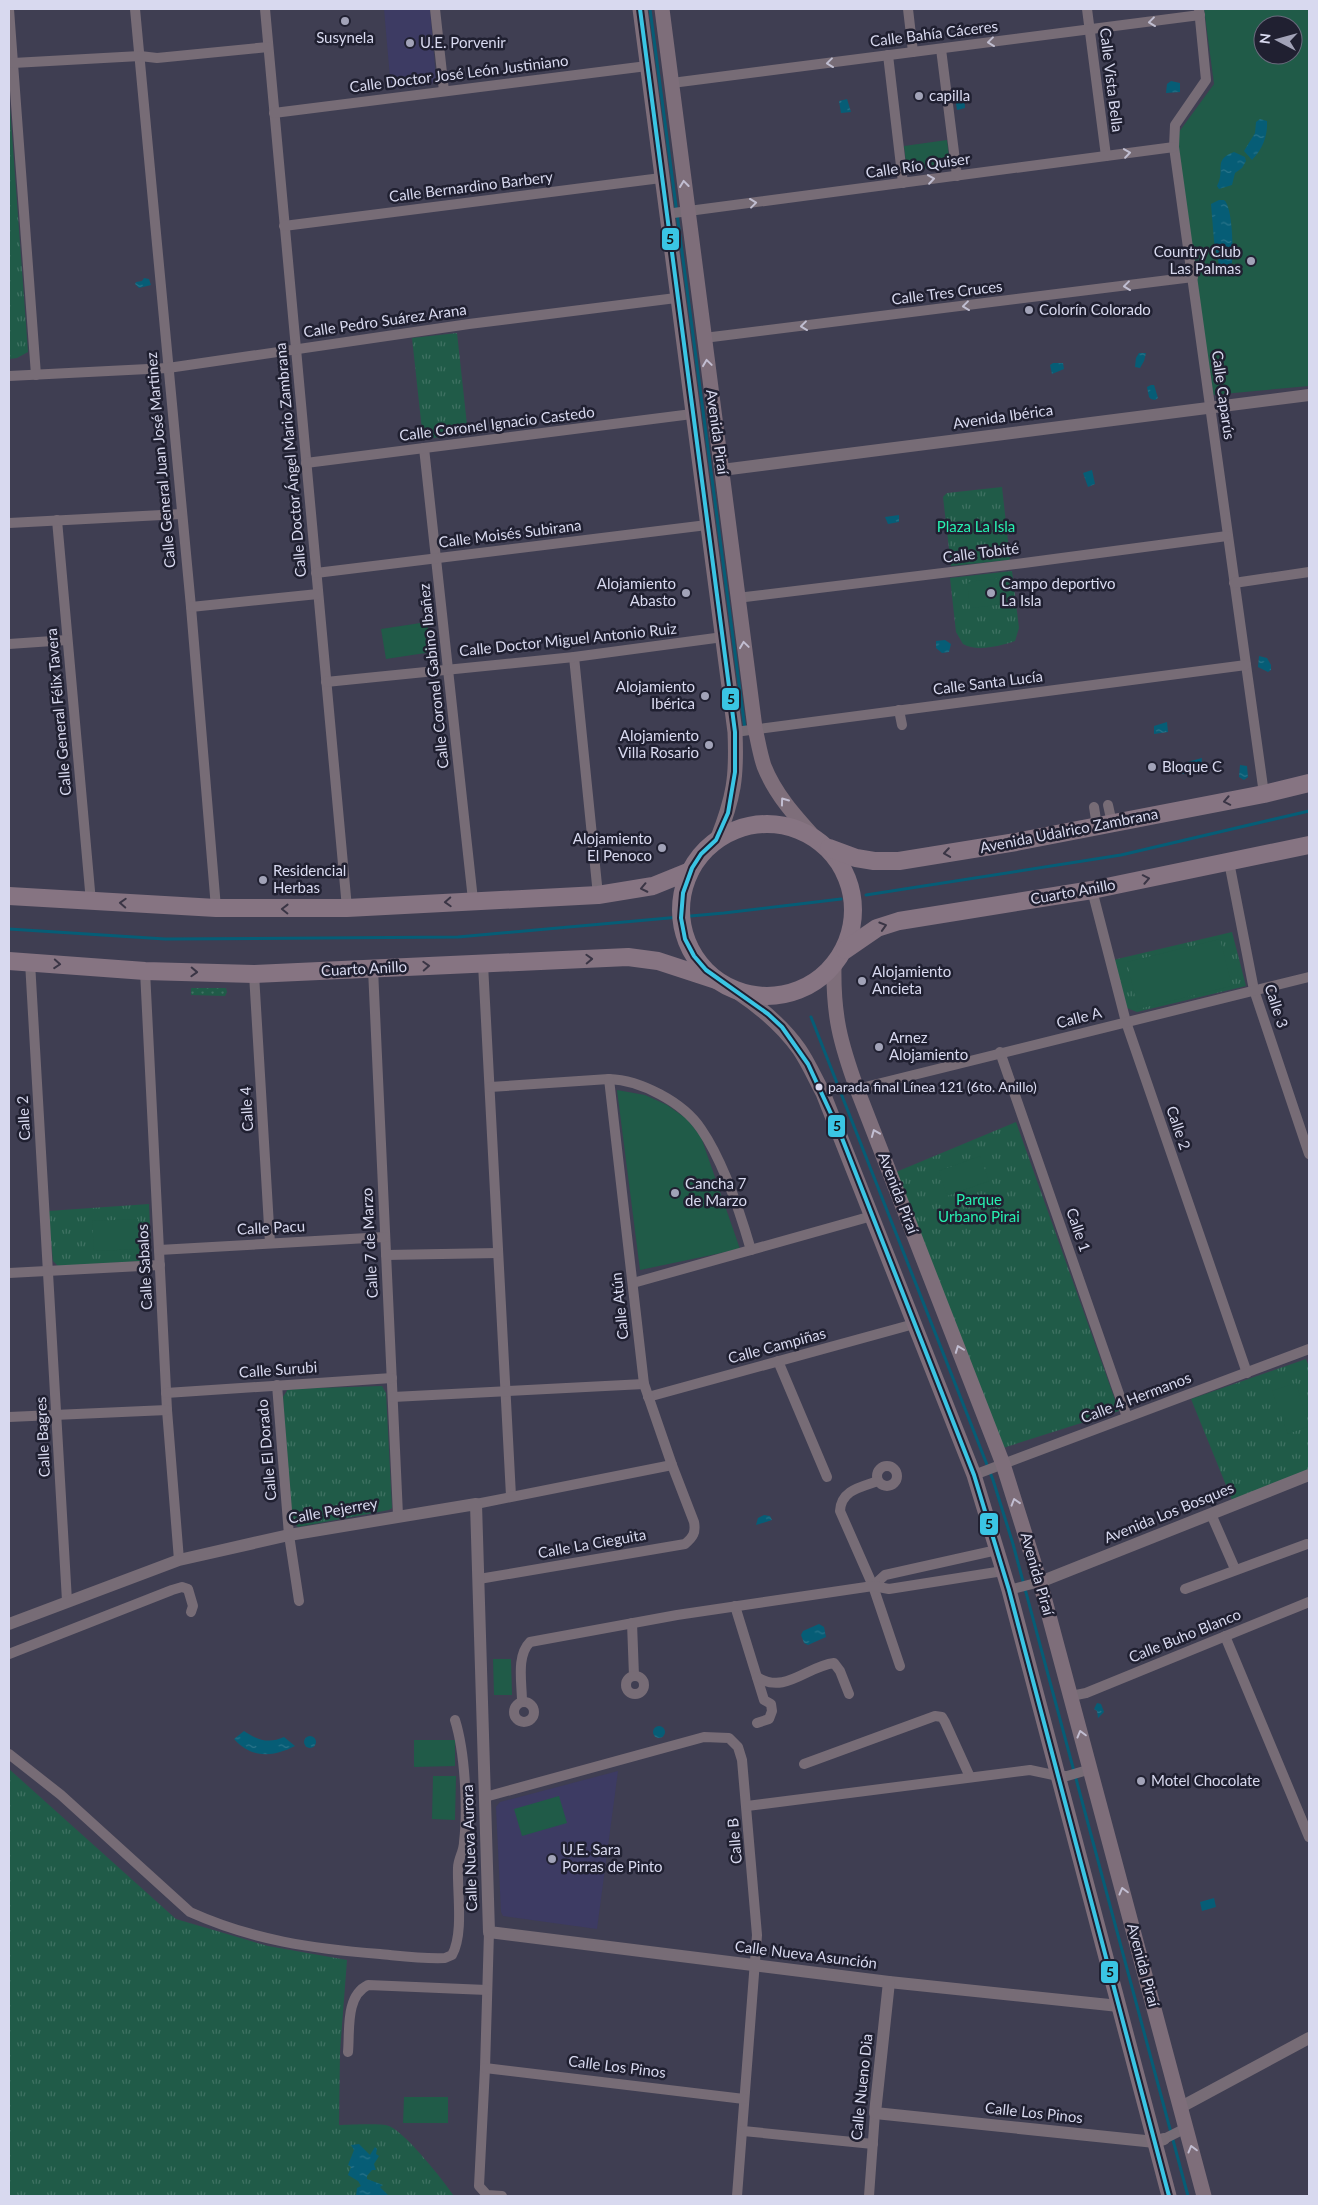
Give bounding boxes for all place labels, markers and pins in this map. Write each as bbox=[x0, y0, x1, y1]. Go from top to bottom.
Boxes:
marker: Susynela bbox=[339, 15, 351, 27]
place label: Susynela bbox=[316, 28, 374, 46]
place label: U.E. Porvenir bbox=[420, 33, 506, 51]
marker: U.E. Porvenir bbox=[404, 37, 416, 49]
place label: capilla bbox=[929, 86, 970, 104]
marker: capilla bbox=[913, 90, 925, 102]
place label: Country Club Las Palmas bbox=[1154, 242, 1241, 277]
marker: Country Club Las Palmas bbox=[1245, 255, 1257, 267]
place label: Colorín Colorado bbox=[1039, 300, 1151, 318]
marker: Colorín Colorado bbox=[1023, 304, 1035, 316]
place label: Alojamiento Abasto bbox=[597, 574, 676, 609]
place label: Campo deportivo La Isla bbox=[1001, 574, 1116, 609]
marker: Alojamiento Abasto bbox=[680, 587, 692, 599]
marker: Campo deportivo La Isla bbox=[985, 587, 997, 599]
place label: Alojamiento Ibérica bbox=[616, 677, 695, 712]
marker: Alojamiento Ibérica bbox=[699, 690, 711, 702]
place label: Alojamiento Villa Rosario bbox=[618, 726, 699, 761]
marker: Alojamiento Villa Rosario bbox=[703, 739, 715, 751]
place label: Bloque C bbox=[1162, 757, 1222, 775]
marker: Bloque C bbox=[1146, 761, 1158, 773]
place label: Alojamiento El Penoco bbox=[573, 829, 652, 864]
marker: Alojamiento El Penoco bbox=[656, 842, 668, 854]
place label: Residencial Herbas bbox=[273, 861, 346, 896]
marker: Residencial Herbas bbox=[257, 874, 269, 886]
place label: Alojamiento Ancieta bbox=[872, 962, 951, 997]
marker: Alojamiento Ancieta bbox=[856, 975, 868, 987]
place label: Arnez Alojamiento bbox=[889, 1028, 968, 1063]
marker: Arnez Alojamiento bbox=[873, 1041, 885, 1053]
place label: parada final Línea 121 (6to. Anillo) bbox=[828, 1078, 1037, 1095]
marker: parada final Línea 121 (6to. Anillo) bbox=[814, 1082, 824, 1092]
place label: Cancha 7 de Marzo bbox=[685, 1174, 747, 1209]
marker: Cancha 7 de Marzo bbox=[669, 1187, 681, 1199]
place label: Motel Chocolate bbox=[1151, 1771, 1260, 1789]
marker: Motel Chocolate bbox=[1135, 1775, 1147, 1787]
place label: U.E. Sara Porras de Pinto bbox=[562, 1840, 663, 1875]
marker: U.E. Sara Porras de Pinto bbox=[546, 1853, 558, 1865]

